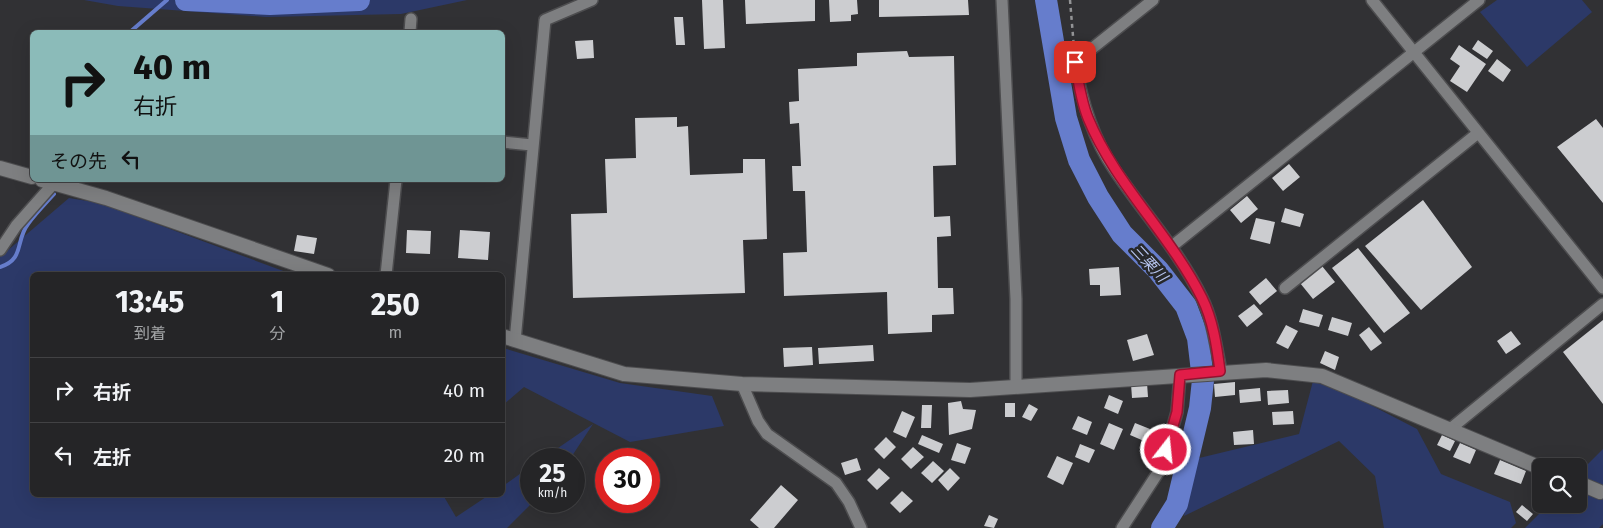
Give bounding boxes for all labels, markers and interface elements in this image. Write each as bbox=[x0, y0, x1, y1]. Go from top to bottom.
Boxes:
pin bbox=[1054, 41, 1096, 83]
text: 40 m bbox=[133, 46, 211, 88]
icon: arrive bbox=[1061, 48, 1089, 76]
icon: right bbox=[50, 50, 115, 115]
text: 右折 bbox=[133, 93, 177, 120]
icon: left bbox=[117, 145, 145, 173]
text: その先 bbox=[50, 150, 107, 173]
water label: 三栗川 bbox=[1127, 240, 1172, 287]
text: 13:45 bbox=[115, 284, 184, 320]
text: 1 bbox=[271, 284, 285, 320]
text: 250 bbox=[371, 287, 420, 323]
text: m bbox=[388, 323, 402, 342]
text: 到着 bbox=[134, 324, 166, 343]
text: 分 bbox=[270, 324, 286, 343]
icon: right bbox=[50, 376, 78, 404]
text: 40 m bbox=[443, 379, 485, 402]
text: 右折 bbox=[93, 381, 131, 404]
position arrow bbox=[1139, 423, 1191, 475]
icon: left bbox=[50, 441, 78, 469]
text: 20 m bbox=[444, 444, 485, 467]
text: 左折 bbox=[93, 446, 131, 469]
speed limit sign: 30 bbox=[595, 448, 660, 513]
map controls bbox=[1532, 458, 1587, 513]
button: search bbox=[1532, 458, 1587, 513]
text: 25 bbox=[539, 459, 566, 489]
text: km/h bbox=[538, 486, 567, 500]

